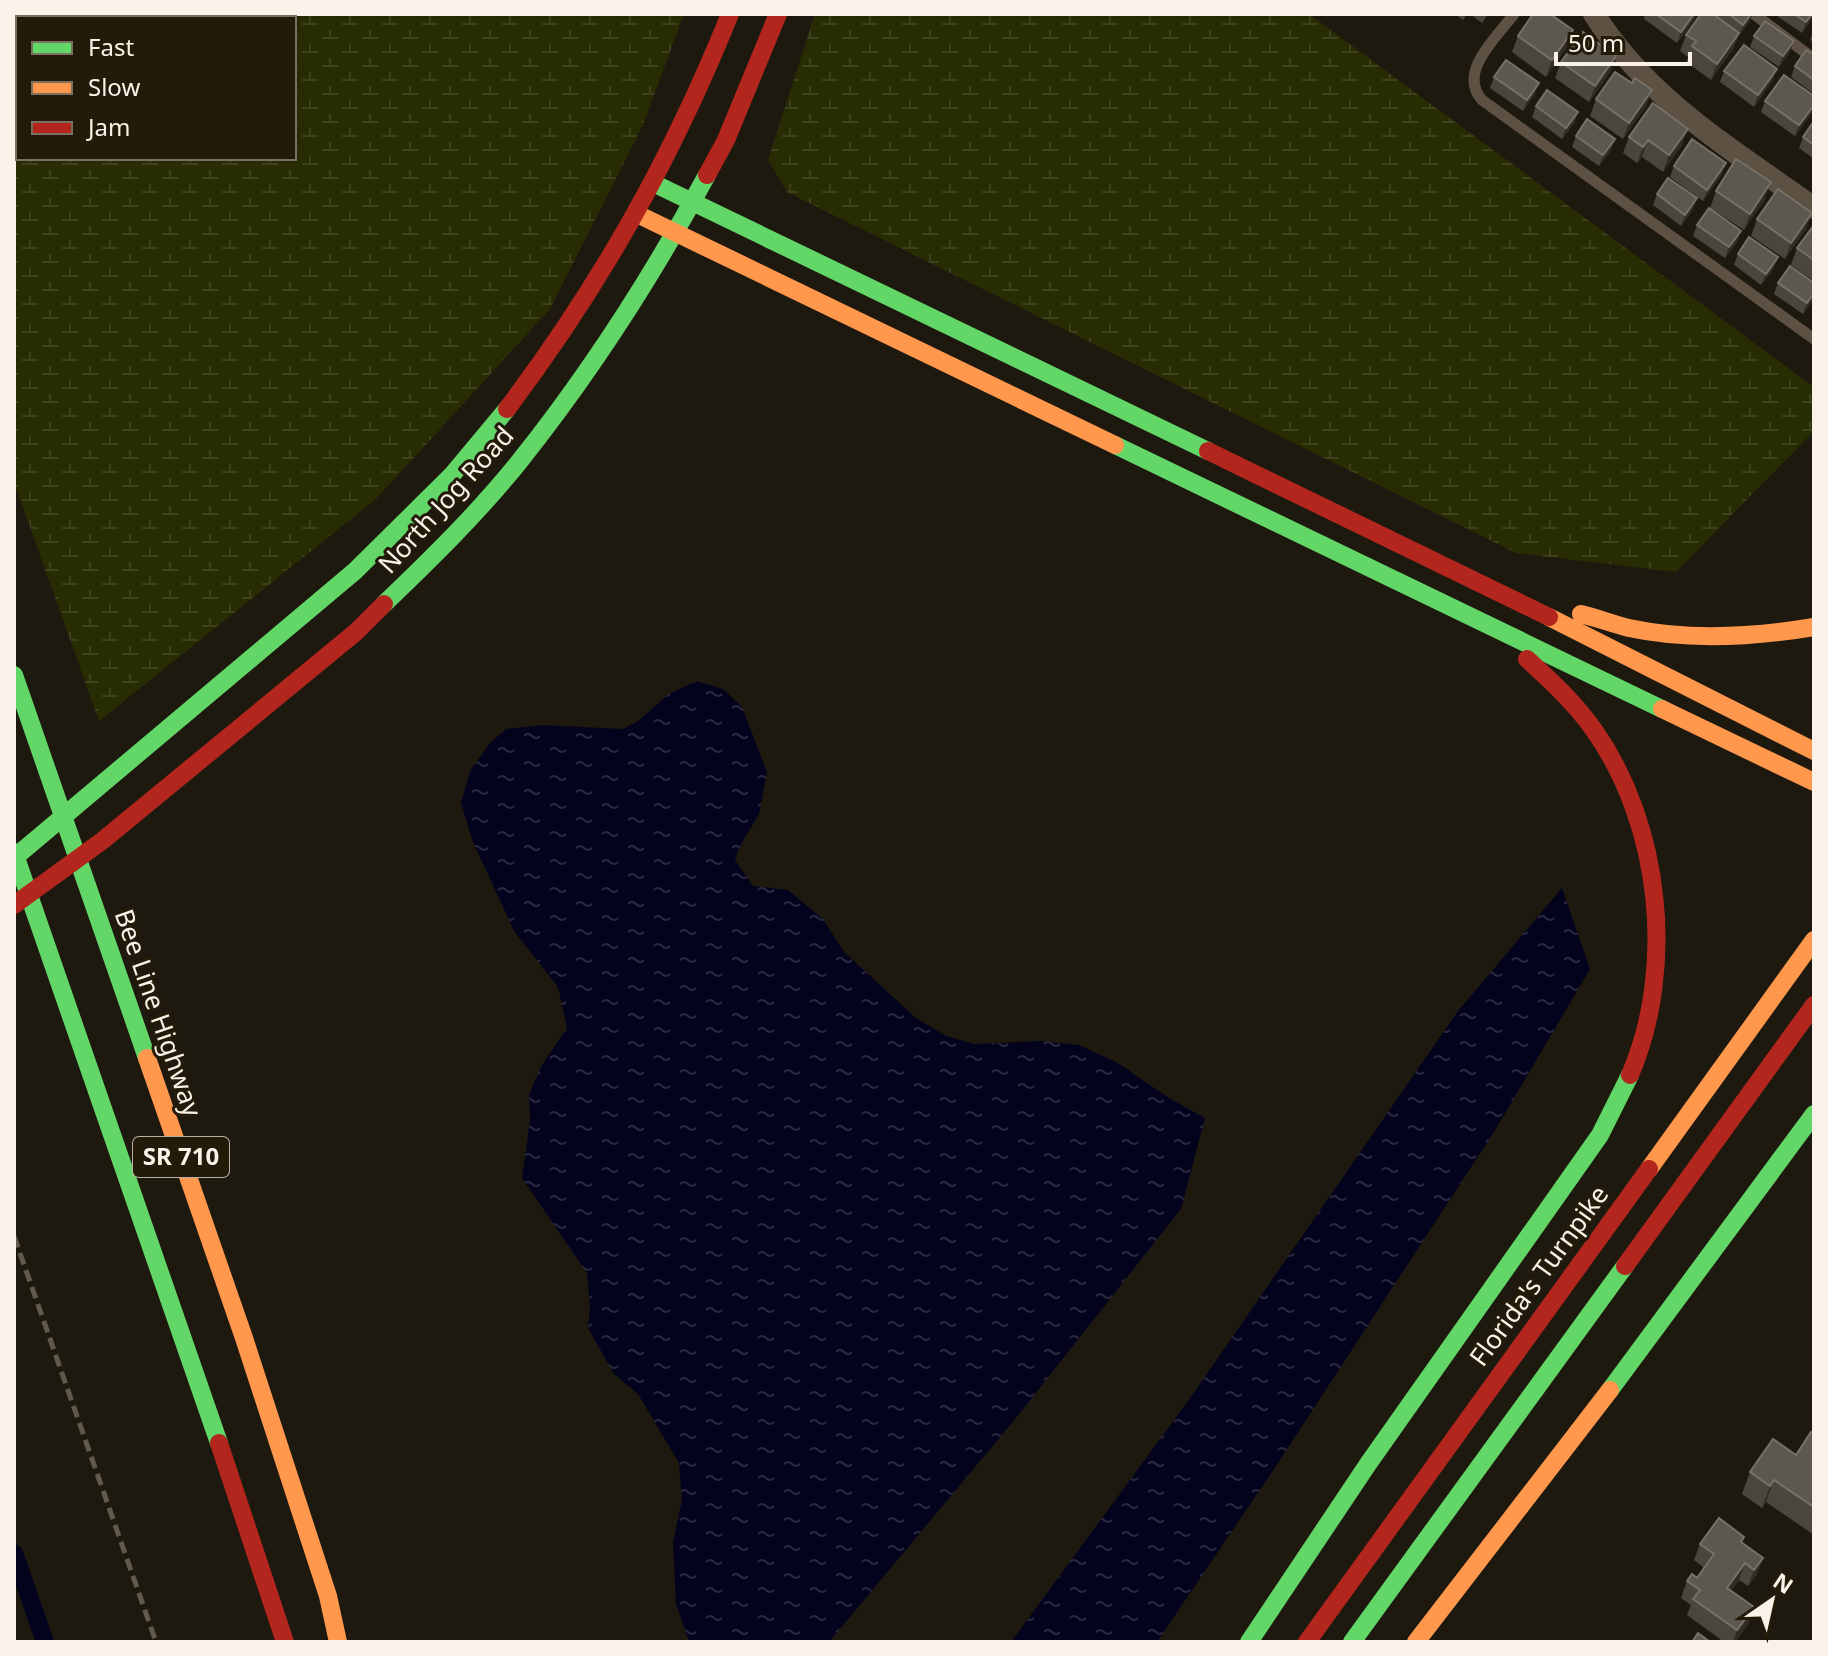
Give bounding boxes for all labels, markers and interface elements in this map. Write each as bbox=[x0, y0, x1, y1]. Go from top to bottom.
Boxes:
legend bbox=[16, 16, 296, 160]
scale bar bbox=[1556, 16, 1690, 66]
text: 50 m bbox=[1568, 26, 1624, 59]
text: Fast bbox=[88, 30, 134, 63]
text: Slow bbox=[88, 70, 140, 103]
text: Jam bbox=[86, 110, 130, 143]
street label: North Jog Road bbox=[369, 418, 521, 581]
street label: Bee Line Highway bbox=[107, 904, 212, 1122]
road number: SR 710 bbox=[133, 1137, 229, 1177]
street label: Florida's Turnpike bbox=[1460, 1178, 1616, 1373]
north arrow bbox=[1732, 1560, 1812, 1640]
text: N bbox=[1768, 1565, 1800, 1600]

